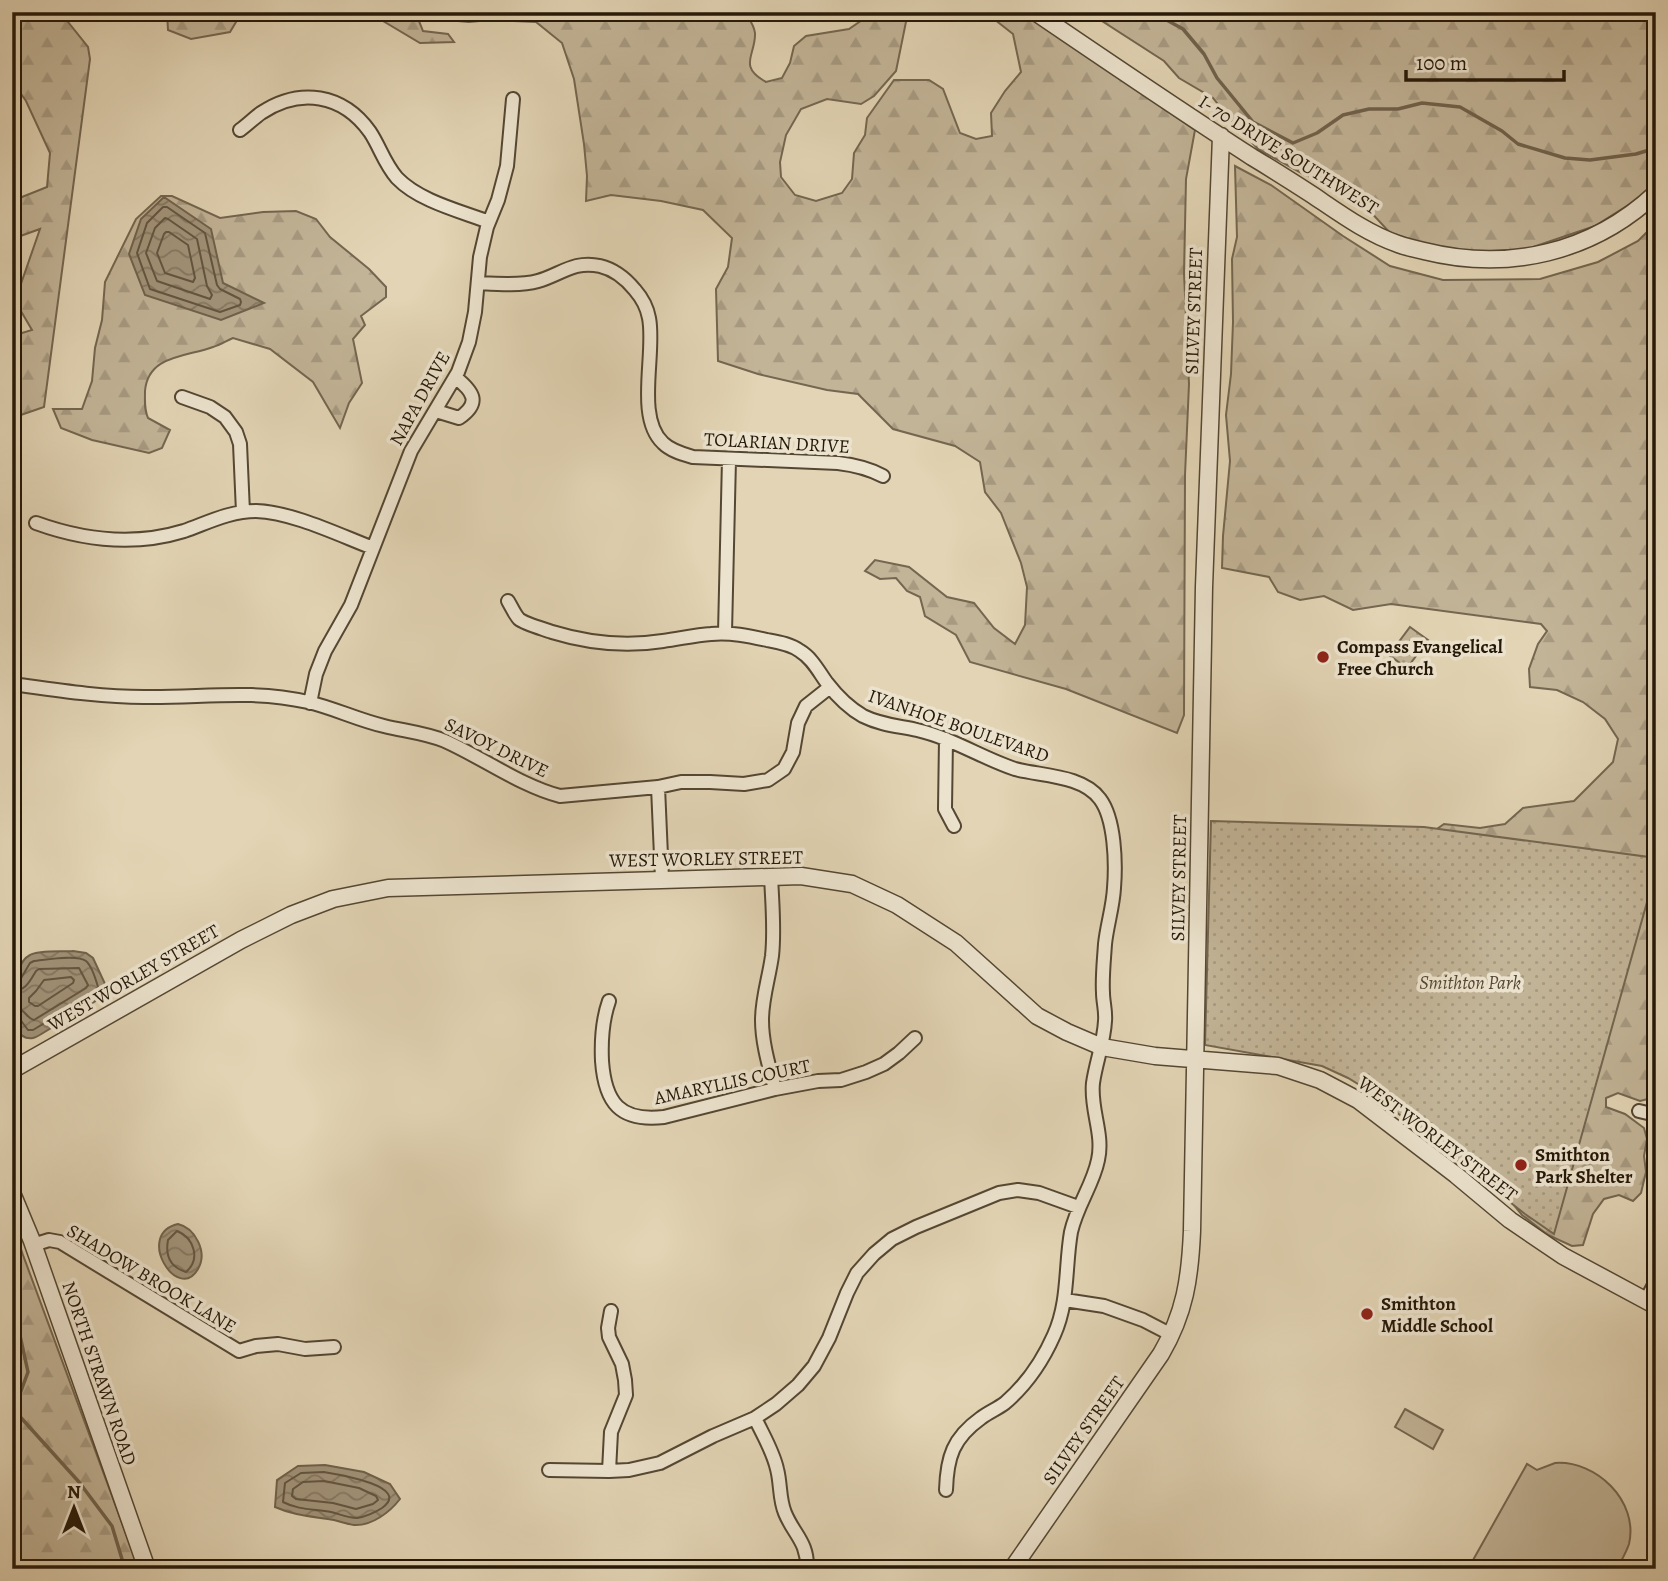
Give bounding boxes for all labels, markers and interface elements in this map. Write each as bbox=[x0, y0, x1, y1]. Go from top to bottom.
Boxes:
scale bar bbox=[1406, 38, 1563, 82]
text: 100 m bbox=[1416, 49, 1467, 77]
street label: I- 70 DRIVE SOUTHWEST bbox=[1194, 89, 1384, 221]
street label: SILVEY STREET bbox=[1179, 247, 1209, 375]
street label: NAPA DRIVE bbox=[383, 347, 456, 450]
street label: TOLARIAN DRIVE bbox=[703, 426, 851, 460]
place label: Compass Evangelical Free Church bbox=[1337, 634, 1503, 682]
marker: Compass Evangelical Free Church bbox=[1315, 649, 1331, 665]
street label: IVANHOE BOULEVARD bbox=[865, 683, 1053, 769]
street label: SAVOY DRIVE bbox=[440, 711, 553, 784]
street label: SILVEY STREET bbox=[1165, 814, 1193, 942]
street label: WEST WORLEY STREET bbox=[608, 844, 804, 874]
street label: WEST WORLEY STREET bbox=[42, 918, 224, 1038]
park label: Smithton Park bbox=[1419, 970, 1521, 996]
street label: AMARYLLIS COURT bbox=[651, 1053, 813, 1111]
street label: WEST WORLEY STREET bbox=[1351, 1069, 1523, 1208]
place label: Smithton Park Shelter bbox=[1535, 1142, 1633, 1190]
marker: Smithton Park Shelter bbox=[1513, 1157, 1529, 1173]
street label: SHADOW BROOK LANE bbox=[62, 1218, 241, 1340]
street label: NORTH STRAWN ROAD bbox=[55, 1278, 143, 1469]
place label: Smithton Middle School bbox=[1381, 1291, 1493, 1339]
marker: Smithton Middle School bbox=[1359, 1306, 1375, 1322]
street label: SILVEY STREET bbox=[1037, 1371, 1131, 1490]
north arrow bbox=[38, 1472, 108, 1542]
text: N bbox=[67, 1479, 81, 1505]

